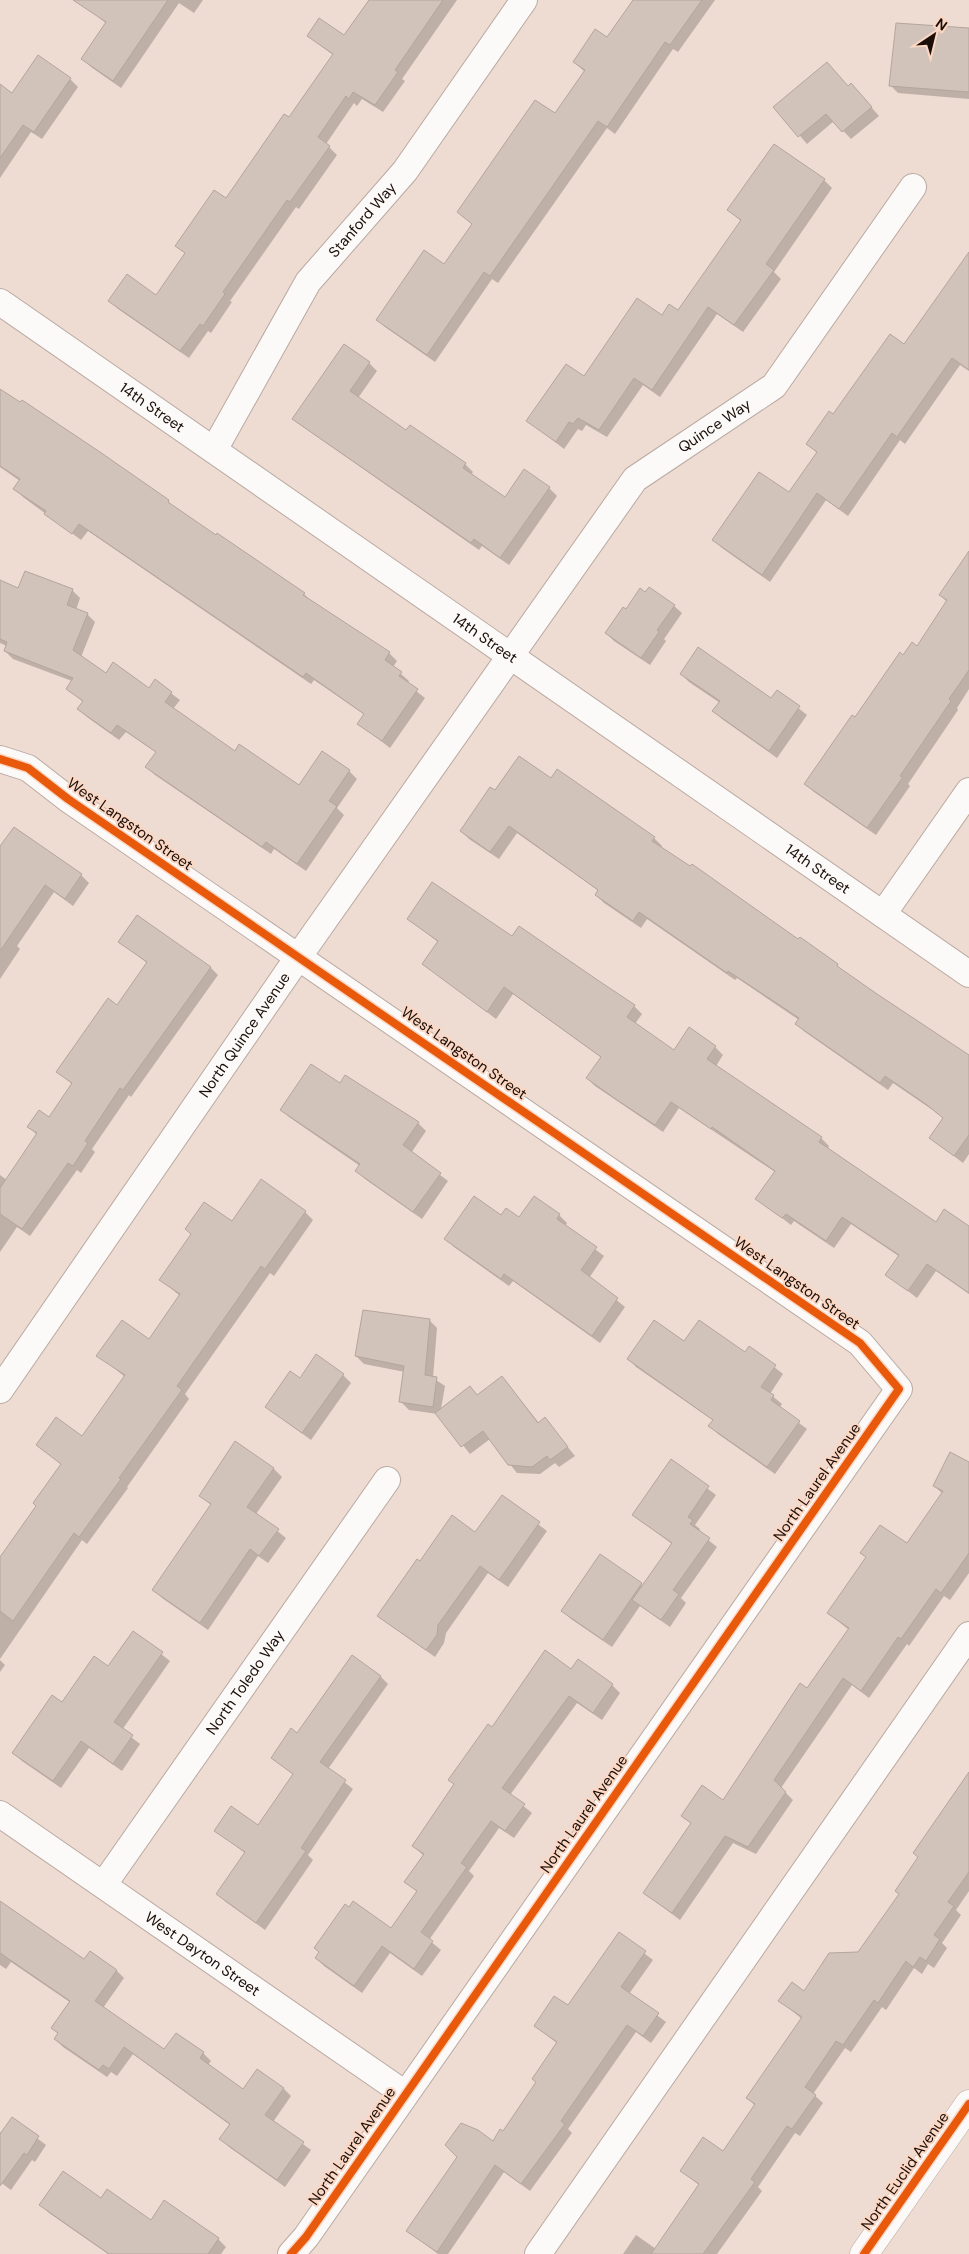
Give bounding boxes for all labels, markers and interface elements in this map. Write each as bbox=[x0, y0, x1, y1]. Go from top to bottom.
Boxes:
north arrow bbox=[909, 10, 959, 60]
text: N bbox=[932, 14, 951, 35]
street label: Stanford Way bbox=[324, 177, 401, 262]
street label: 14th Street bbox=[116, 378, 189, 437]
street label: Quince Way bbox=[674, 394, 755, 457]
street label: 14th Street bbox=[448, 609, 521, 668]
street label: West Langston Street bbox=[63, 773, 197, 875]
street label: 14th Street bbox=[781, 839, 854, 899]
street label: North Quince Avenue bbox=[194, 968, 295, 1102]
street label: West Langston Street bbox=[397, 1002, 531, 1104]
street label: West Langston Street bbox=[730, 1232, 864, 1334]
street label: North Laurel Avenue bbox=[769, 1419, 865, 1545]
street label: North Toledo Way bbox=[201, 1626, 289, 1739]
street label: North Laurel Avenue bbox=[536, 1751, 632, 1877]
street label: West Dayton Street bbox=[141, 1907, 264, 2001]
street label: North Laurel Avenue bbox=[304, 2083, 400, 2209]
street label: North Euclid Avenue bbox=[857, 2108, 953, 2234]

